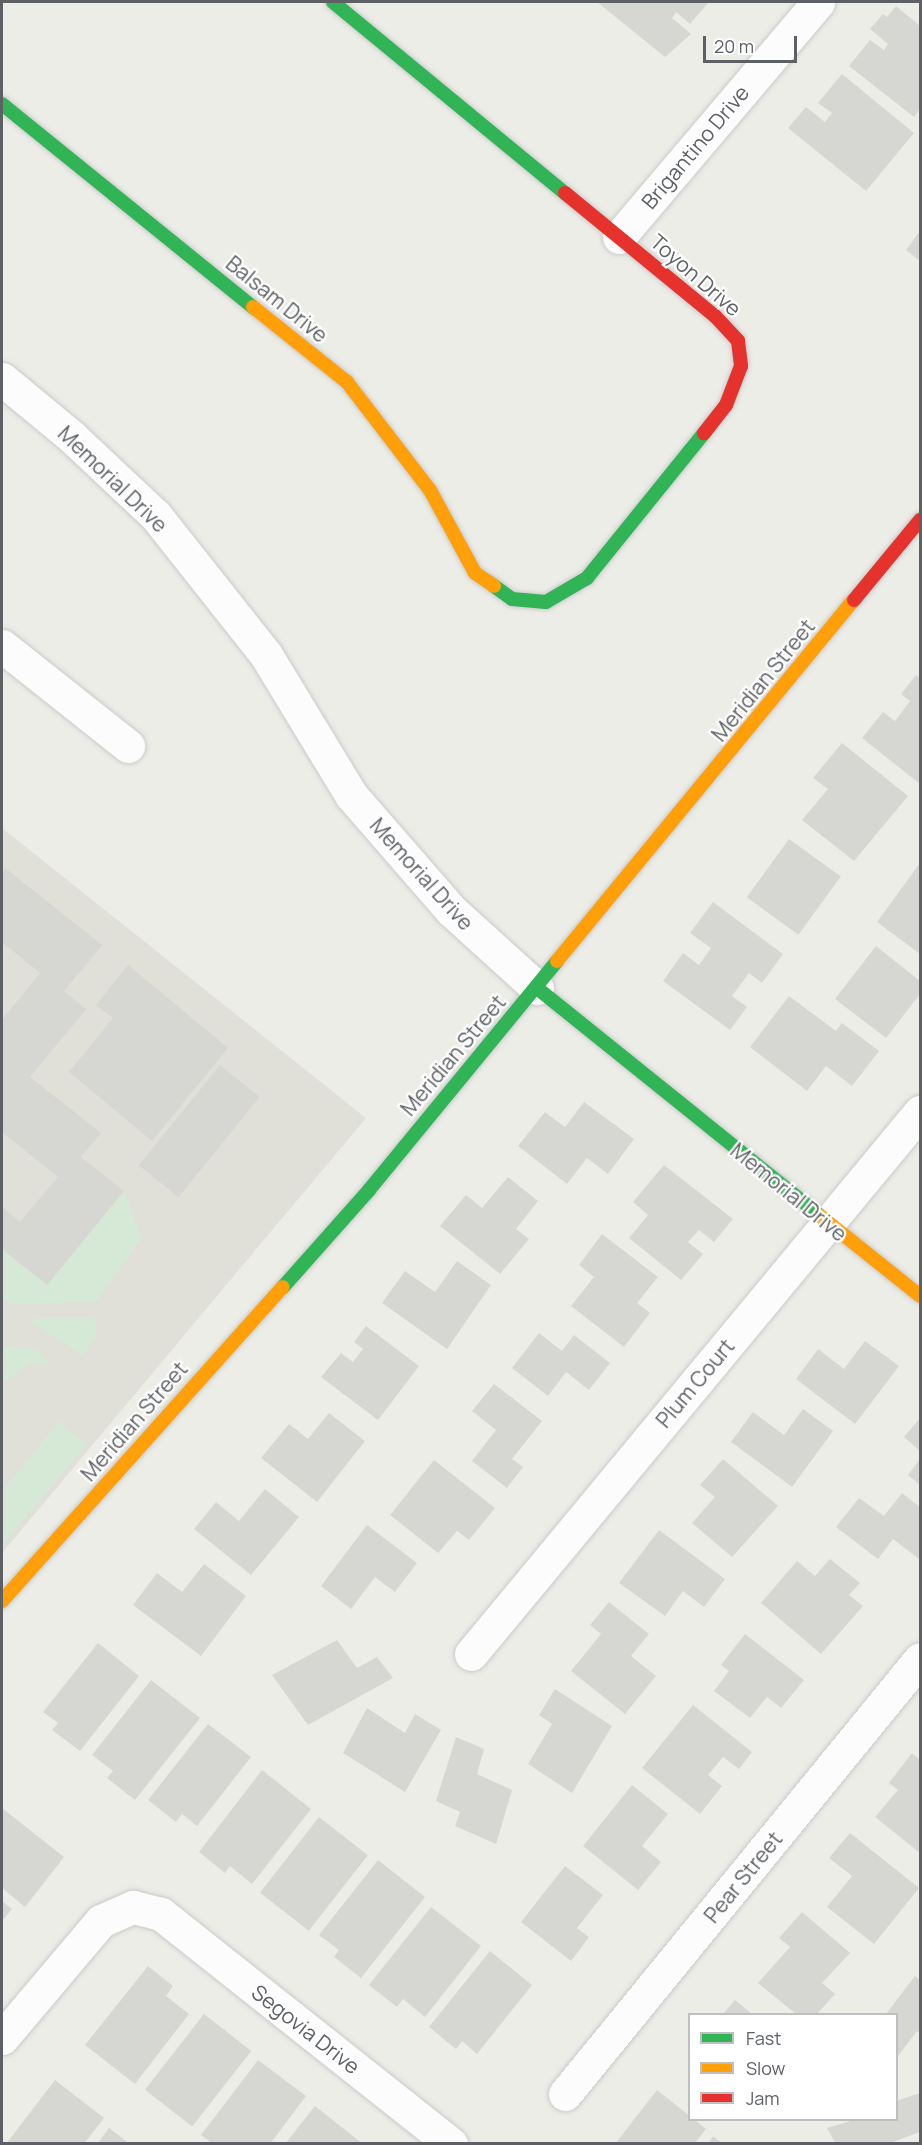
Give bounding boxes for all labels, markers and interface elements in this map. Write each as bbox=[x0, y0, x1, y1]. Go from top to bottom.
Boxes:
scale bar bbox=[706, 24, 800, 62]
text: 20 m bbox=[714, 34, 754, 58]
street label: Brigantino Drive bbox=[636, 80, 754, 214]
street label: Toyon Drive bbox=[646, 229, 746, 321]
street label: Balsam Drive bbox=[221, 250, 333, 348]
street label: Memorial Drive bbox=[53, 421, 173, 537]
street label: Meridian Street bbox=[706, 614, 820, 746]
street label: Memorial Drive bbox=[365, 813, 479, 935]
street label: Meridian Street bbox=[395, 990, 511, 1120]
street label: Memorial Drive bbox=[726, 1137, 852, 1247]
street label: Plum Court bbox=[651, 1334, 739, 1432]
street label: Meridian Street bbox=[75, 1356, 193, 1486]
street label: Pear Street bbox=[699, 1826, 787, 1928]
street label: Segovia Drive bbox=[247, 1979, 365, 2079]
legend bbox=[688, 2013, 898, 2121]
text: Fast bbox=[746, 2026, 781, 2050]
text: Slow bbox=[746, 2056, 785, 2080]
text: Jam bbox=[746, 2086, 780, 2110]

